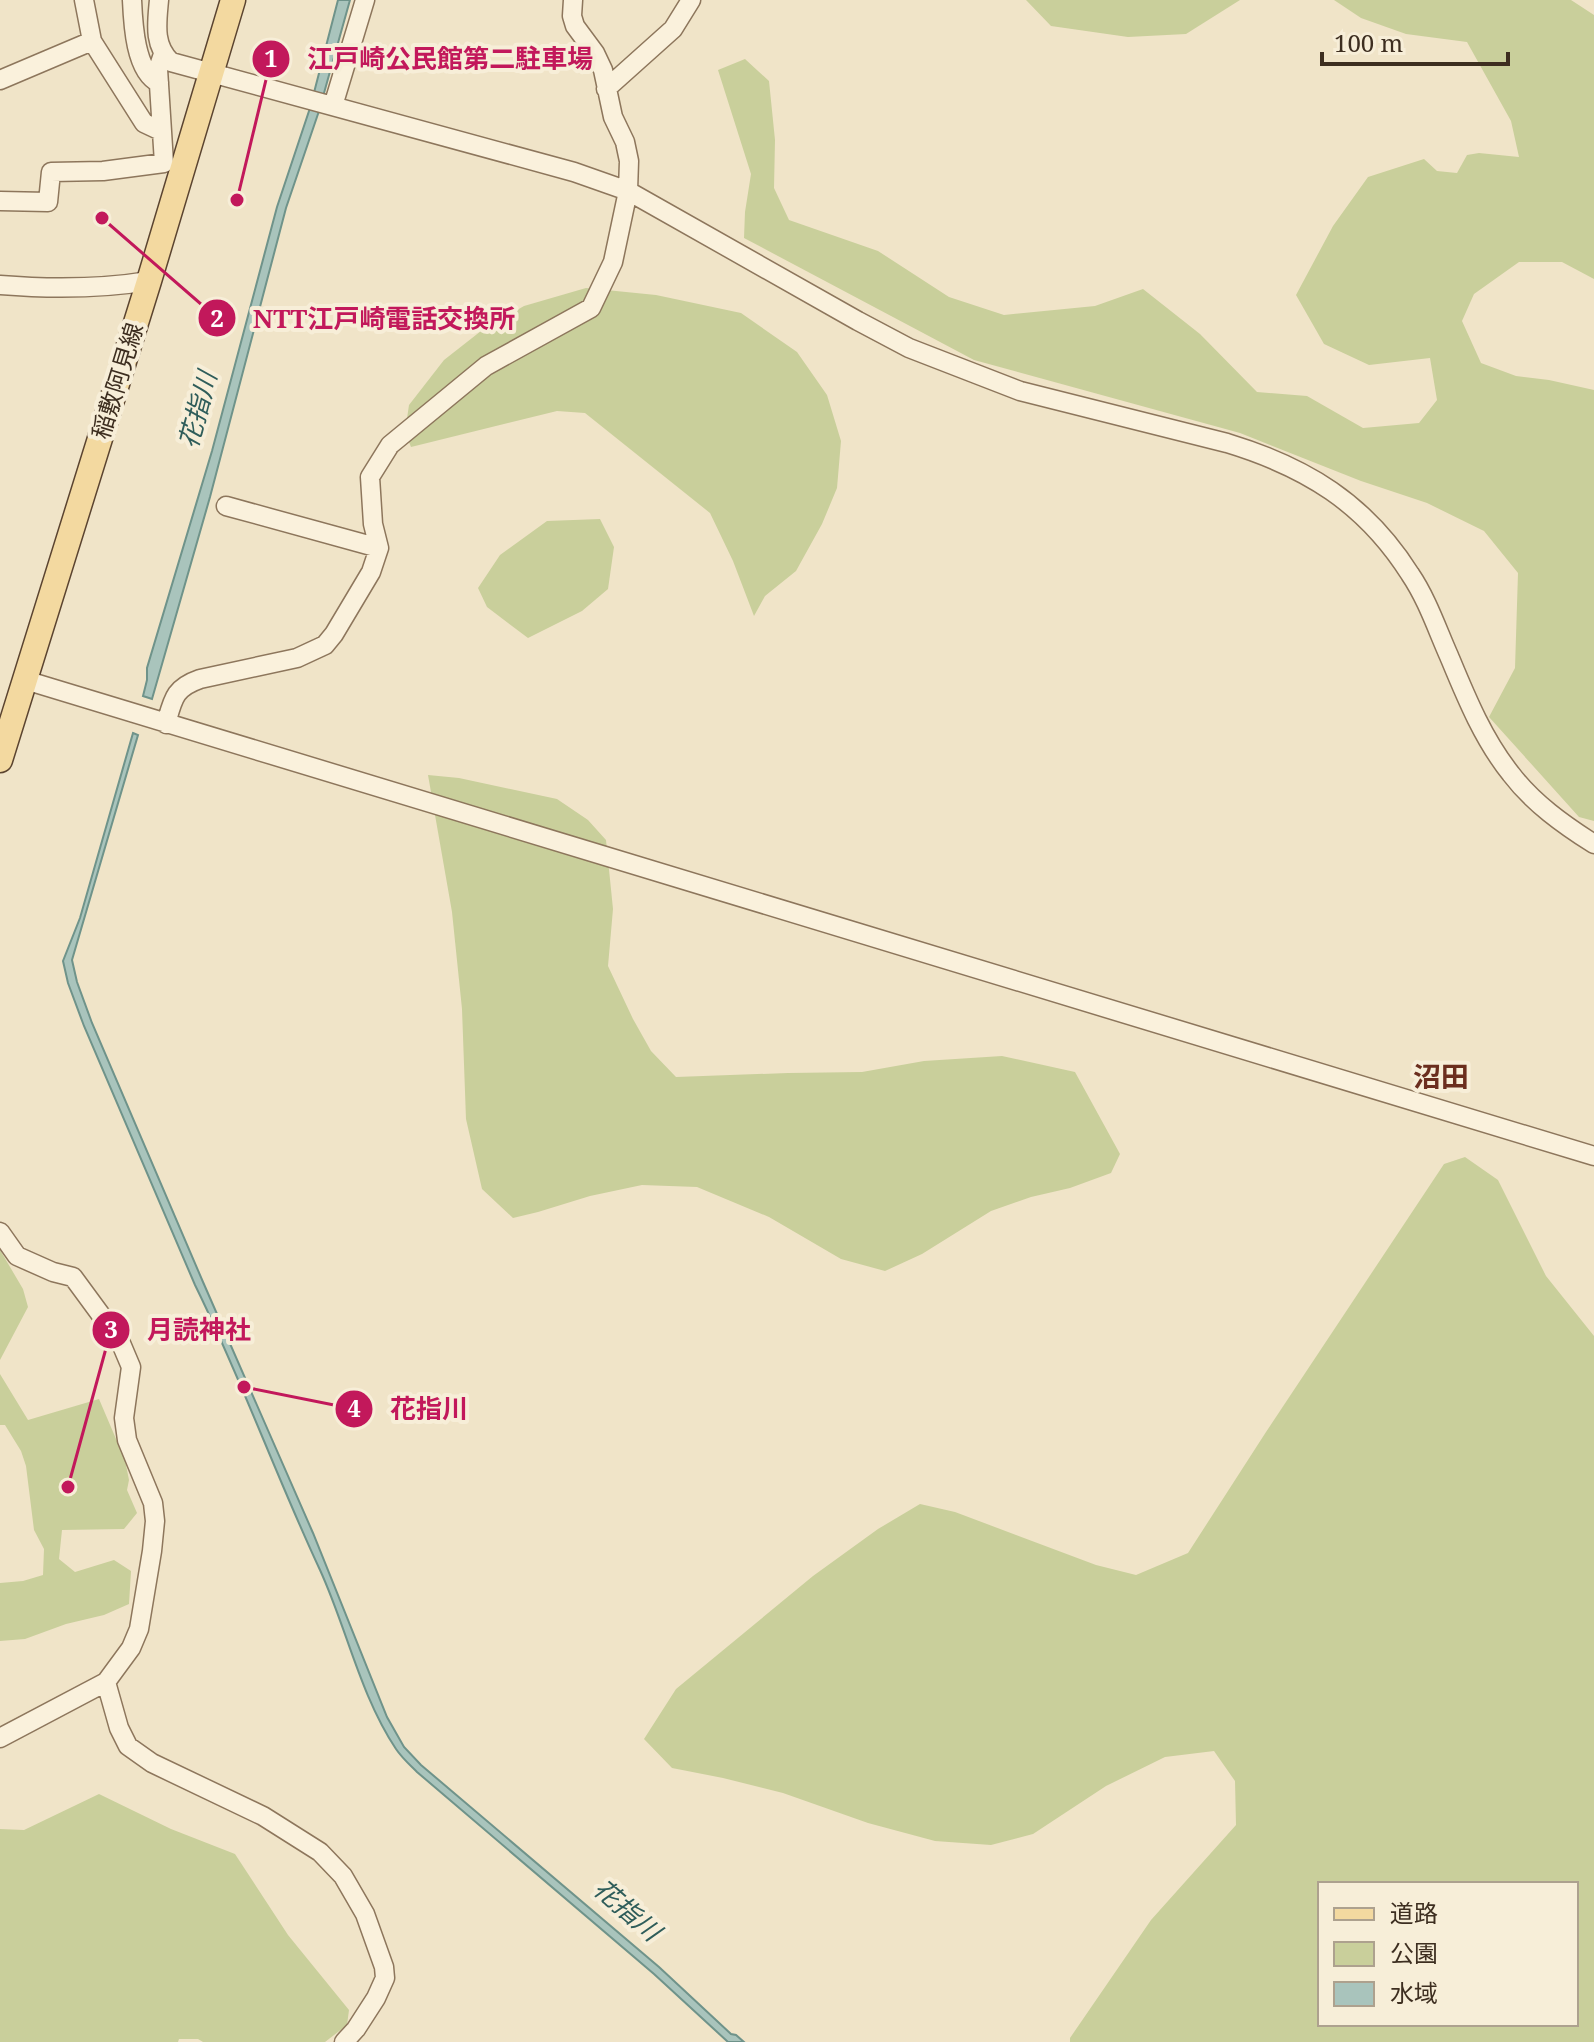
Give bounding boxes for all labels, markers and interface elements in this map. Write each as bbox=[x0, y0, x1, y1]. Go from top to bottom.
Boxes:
scale bar bbox=[1322, 16, 1508, 66]
text: 100 m bbox=[1334, 26, 1403, 59]
callout: 江戸崎公民館第二駐車場 bbox=[251, 34, 609, 84]
text: 江戸崎公民館第二駐車場 bbox=[307, 40, 593, 76]
text: 1 bbox=[264, 41, 278, 74]
callout: NTT江戸崎電話交換所 bbox=[197, 293, 531, 343]
text: NTT江戸崎電話交換所 bbox=[253, 300, 515, 336]
text: 2 bbox=[210, 301, 224, 334]
street label: 稲敷阿見線 bbox=[83, 318, 150, 443]
water label: 花指川 bbox=[170, 365, 225, 452]
district label: 沼田 bbox=[1413, 1057, 1469, 1095]
callout: 月読神社 bbox=[91, 1305, 267, 1355]
text: 月読神社 bbox=[147, 1311, 251, 1347]
text: 3 bbox=[104, 1312, 118, 1345]
callout: 花指川 bbox=[334, 1384, 484, 1434]
text: 花指川 bbox=[390, 1390, 468, 1426]
text: 4 bbox=[347, 1391, 361, 1424]
water label: 花指川 bbox=[586, 1870, 671, 1950]
legend bbox=[1318, 1882, 1578, 2026]
text: 道路 bbox=[1390, 1896, 1438, 1929]
text: 公園 bbox=[1390, 1936, 1438, 1969]
text: 水域 bbox=[1390, 1976, 1438, 2009]

